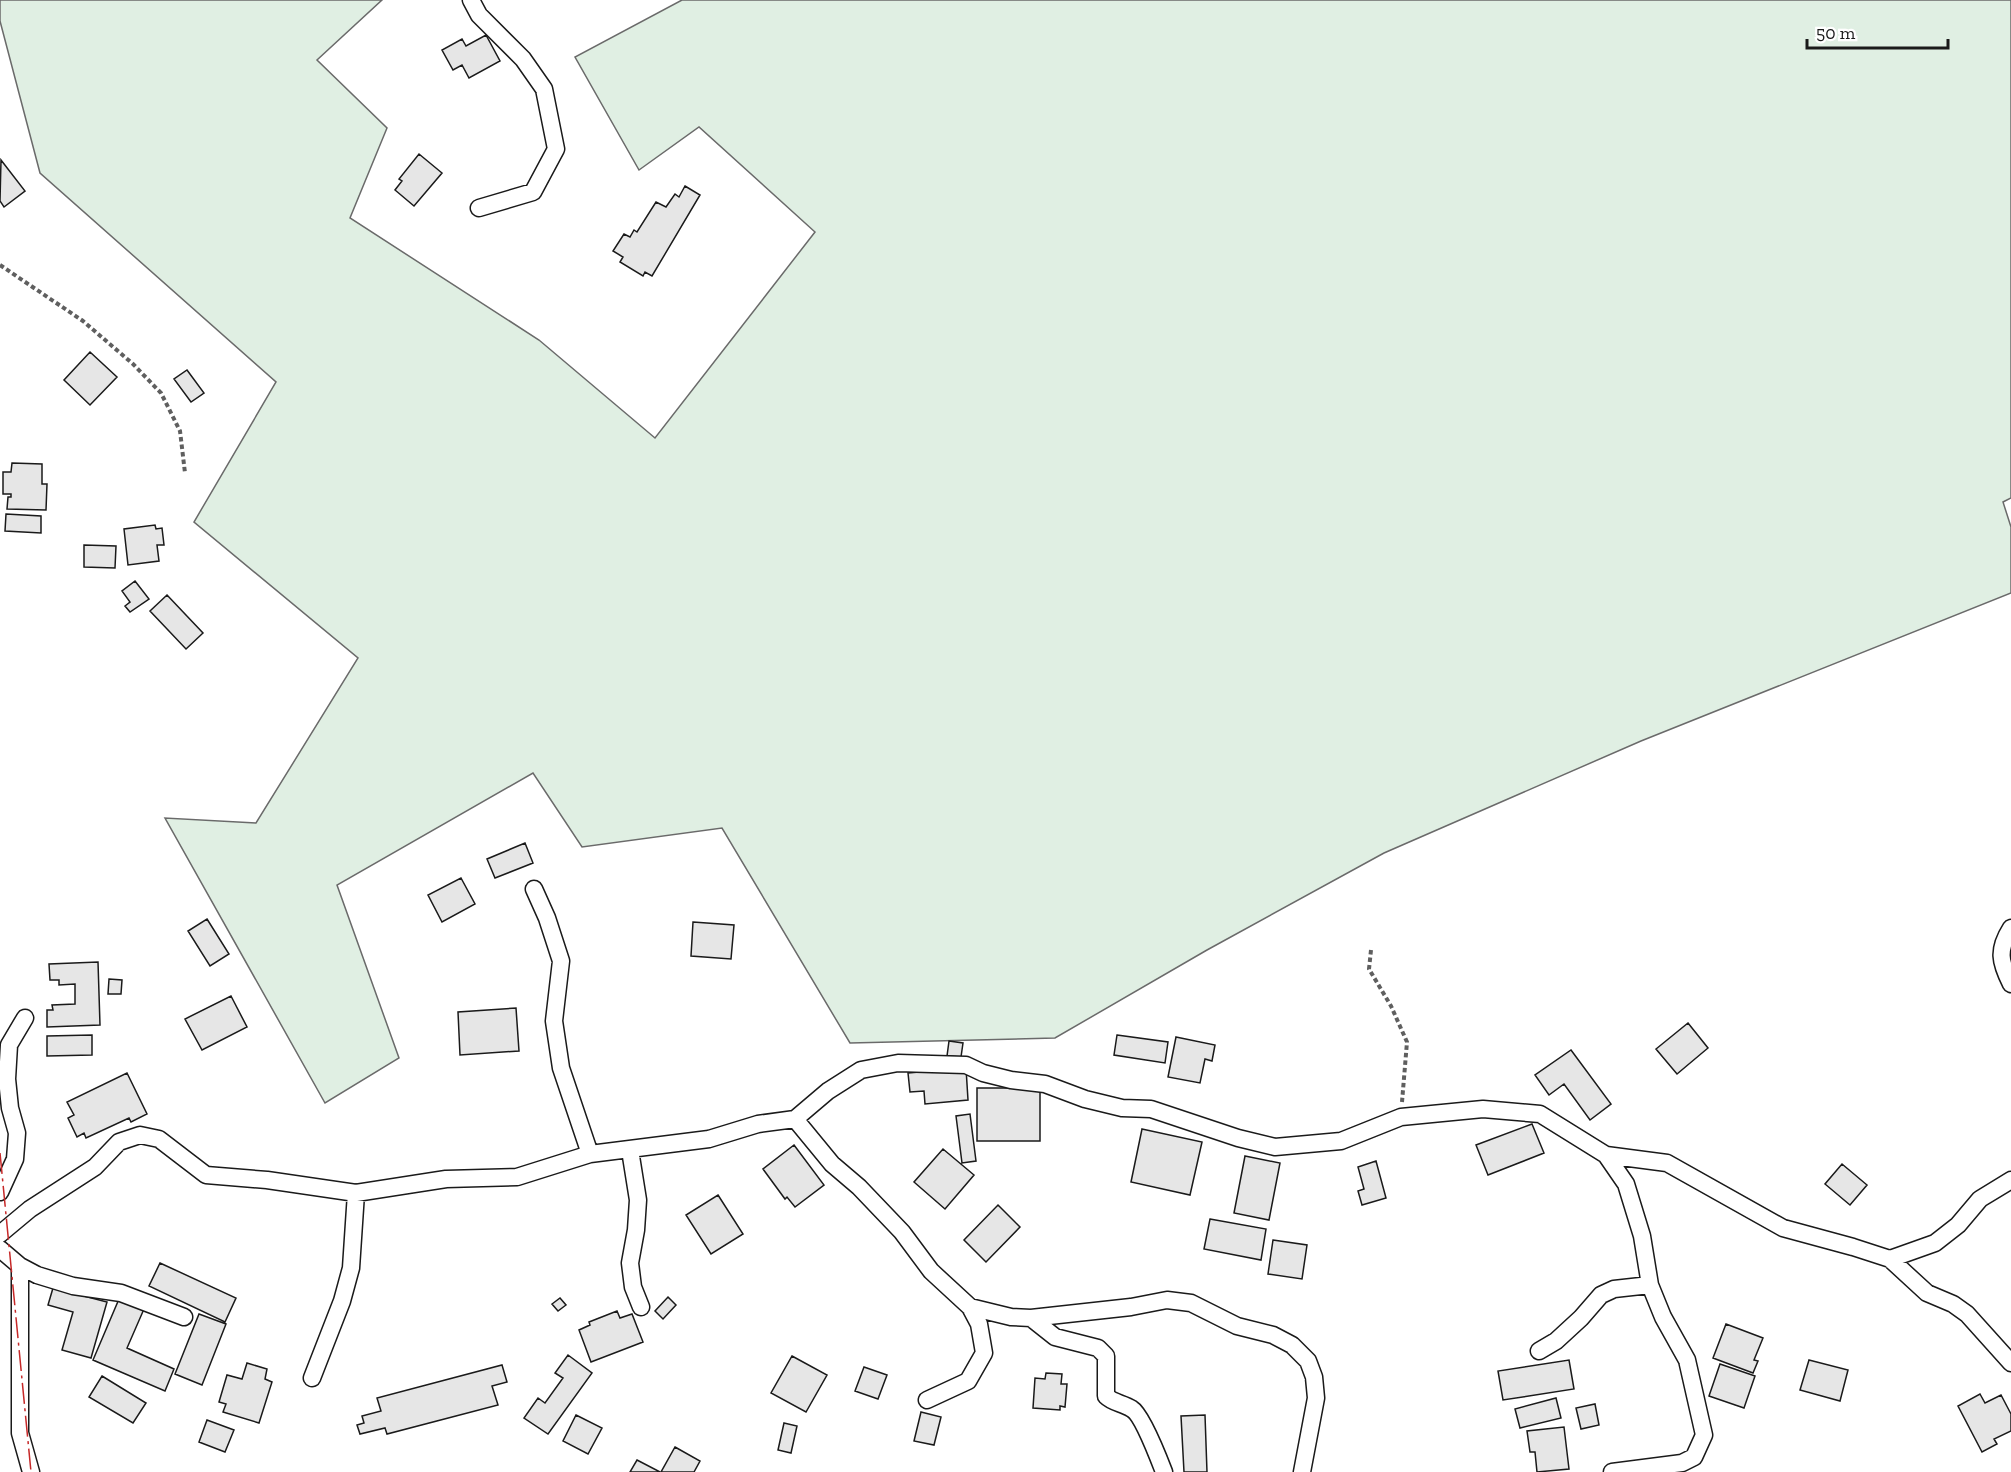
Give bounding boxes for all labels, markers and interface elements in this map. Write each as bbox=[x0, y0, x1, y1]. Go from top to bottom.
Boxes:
scale bar bbox=[1807, 12, 1948, 50]
text: 50 m bbox=[1816, 22, 1856, 44]

